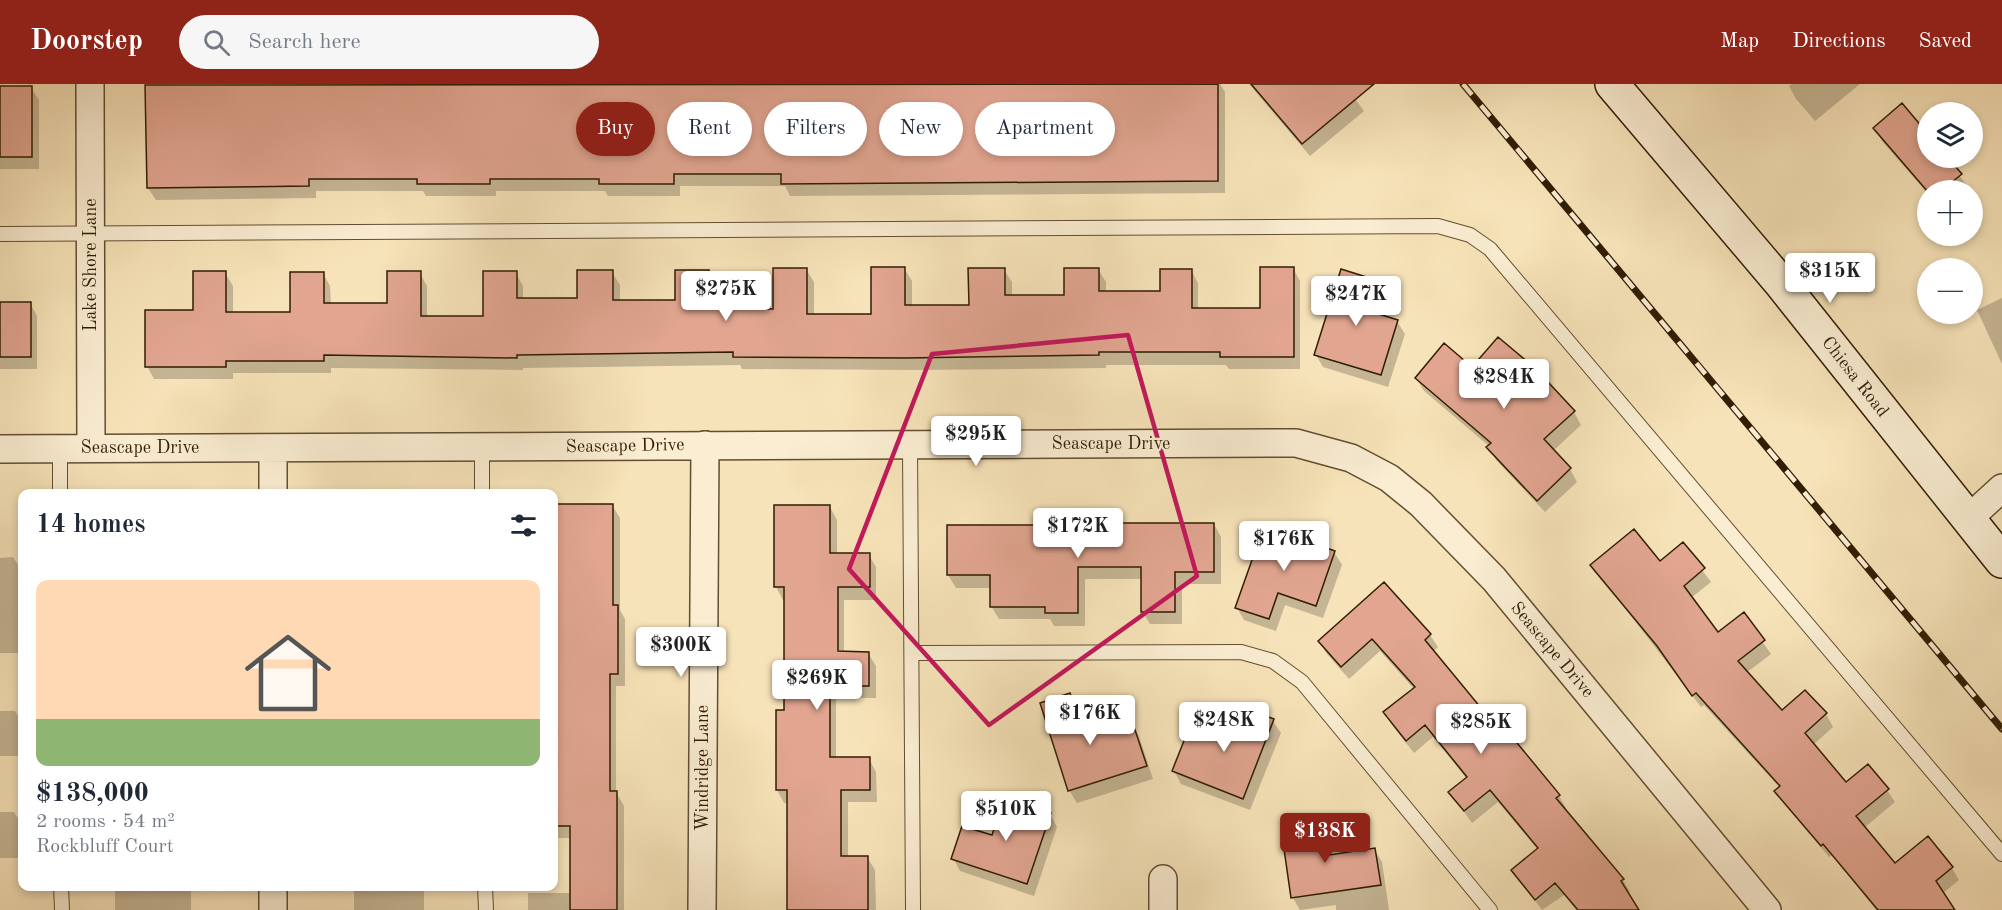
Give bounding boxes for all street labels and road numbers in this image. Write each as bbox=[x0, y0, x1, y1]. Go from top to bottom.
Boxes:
street label: Lake Shore Lane bbox=[82, 198, 100, 332]
street label: Chiesa Road bbox=[1818, 333, 1892, 421]
street label: Seascape Drive bbox=[1052, 435, 1170, 453]
street label: Seascape Drive bbox=[565, 436, 685, 456]
street label: Seascape Drive bbox=[81, 439, 199, 457]
street label: Seascape Drive bbox=[1507, 599, 1597, 701]
street label: Windridge Lane bbox=[694, 705, 712, 831]

